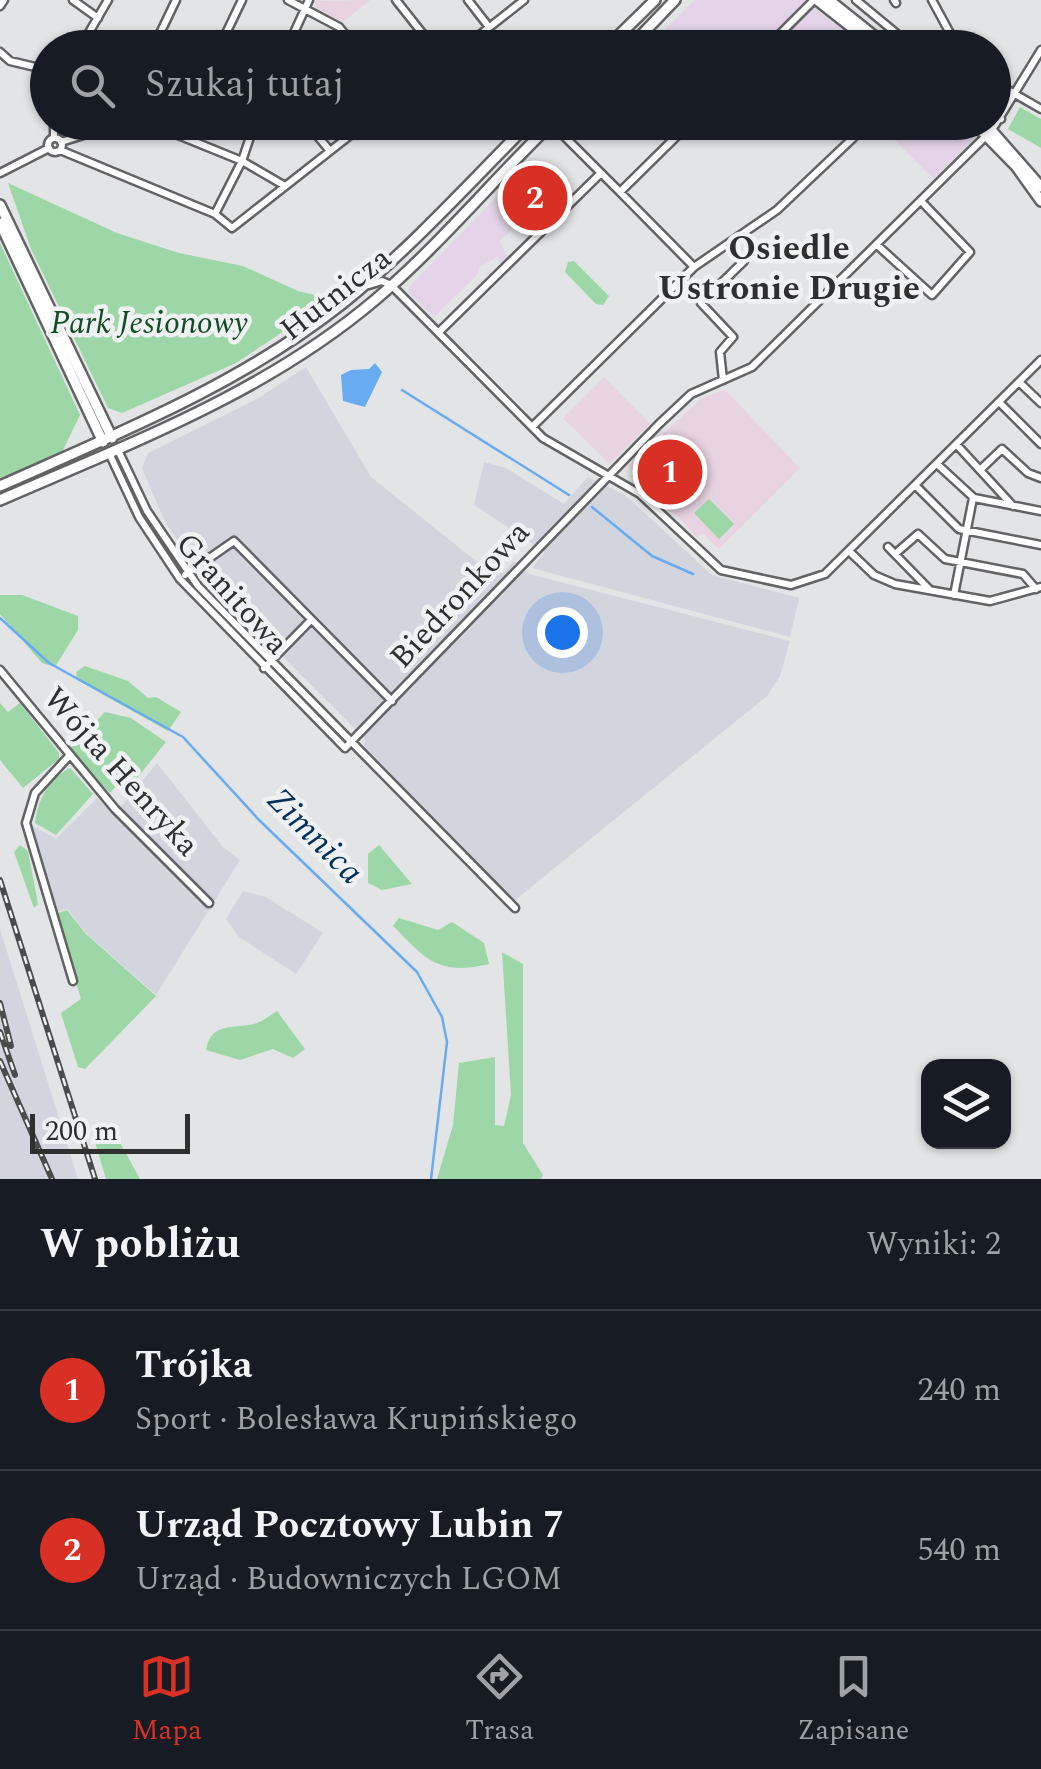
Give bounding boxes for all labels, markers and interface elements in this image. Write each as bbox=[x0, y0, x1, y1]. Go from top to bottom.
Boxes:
search box bbox=[30, 30, 1011, 140]
text: Szukaj tutaj bbox=[145, 56, 345, 114]
icon: search bbox=[65, 58, 120, 113]
pin: 2 bbox=[502, 160, 568, 236]
district label: Osiedle Ustronie Drugie bbox=[658, 222, 920, 315]
street label: Hutnicza bbox=[269, 235, 403, 354]
park label: Park Jesionowy bbox=[50, 299, 248, 348]
pin: 1 bbox=[638, 434, 702, 510]
street label: Biedronkowa bbox=[378, 510, 542, 680]
street label: Granitowa bbox=[163, 522, 301, 666]
your location bbox=[537, 607, 588, 658]
street label: Wójta Henryka bbox=[31, 676, 211, 868]
water label: Zimnica bbox=[254, 775, 376, 897]
map controls bbox=[921, 1059, 1011, 1149]
button: layers bbox=[921, 1059, 1011, 1149]
scale bar bbox=[30, 1109, 190, 1154]
text: 200 m bbox=[45, 1110, 118, 1153]
text: W pobliżu bbox=[40, 1213, 240, 1276]
text: Wyniki: 2 bbox=[867, 1220, 1001, 1269]
text: Trójka bbox=[135, 1337, 252, 1395]
text: 1 bbox=[64, 1366, 81, 1415]
text: 240 m bbox=[917, 1366, 1001, 1415]
text: Sport · Bolesława Krupińskiego bbox=[135, 1395, 577, 1444]
text: Urząd Pocztowy Lubin 7 bbox=[135, 1497, 564, 1555]
text: 2 bbox=[64, 1526, 81, 1575]
text: 540 m bbox=[917, 1526, 1001, 1575]
text: Urząd · Budowniczych LGOM bbox=[135, 1555, 562, 1604]
tab: Mapa bbox=[132, 1649, 202, 1752]
tab: Trasa bbox=[465, 1649, 534, 1752]
tab: Zapisane bbox=[797, 1649, 909, 1752]

